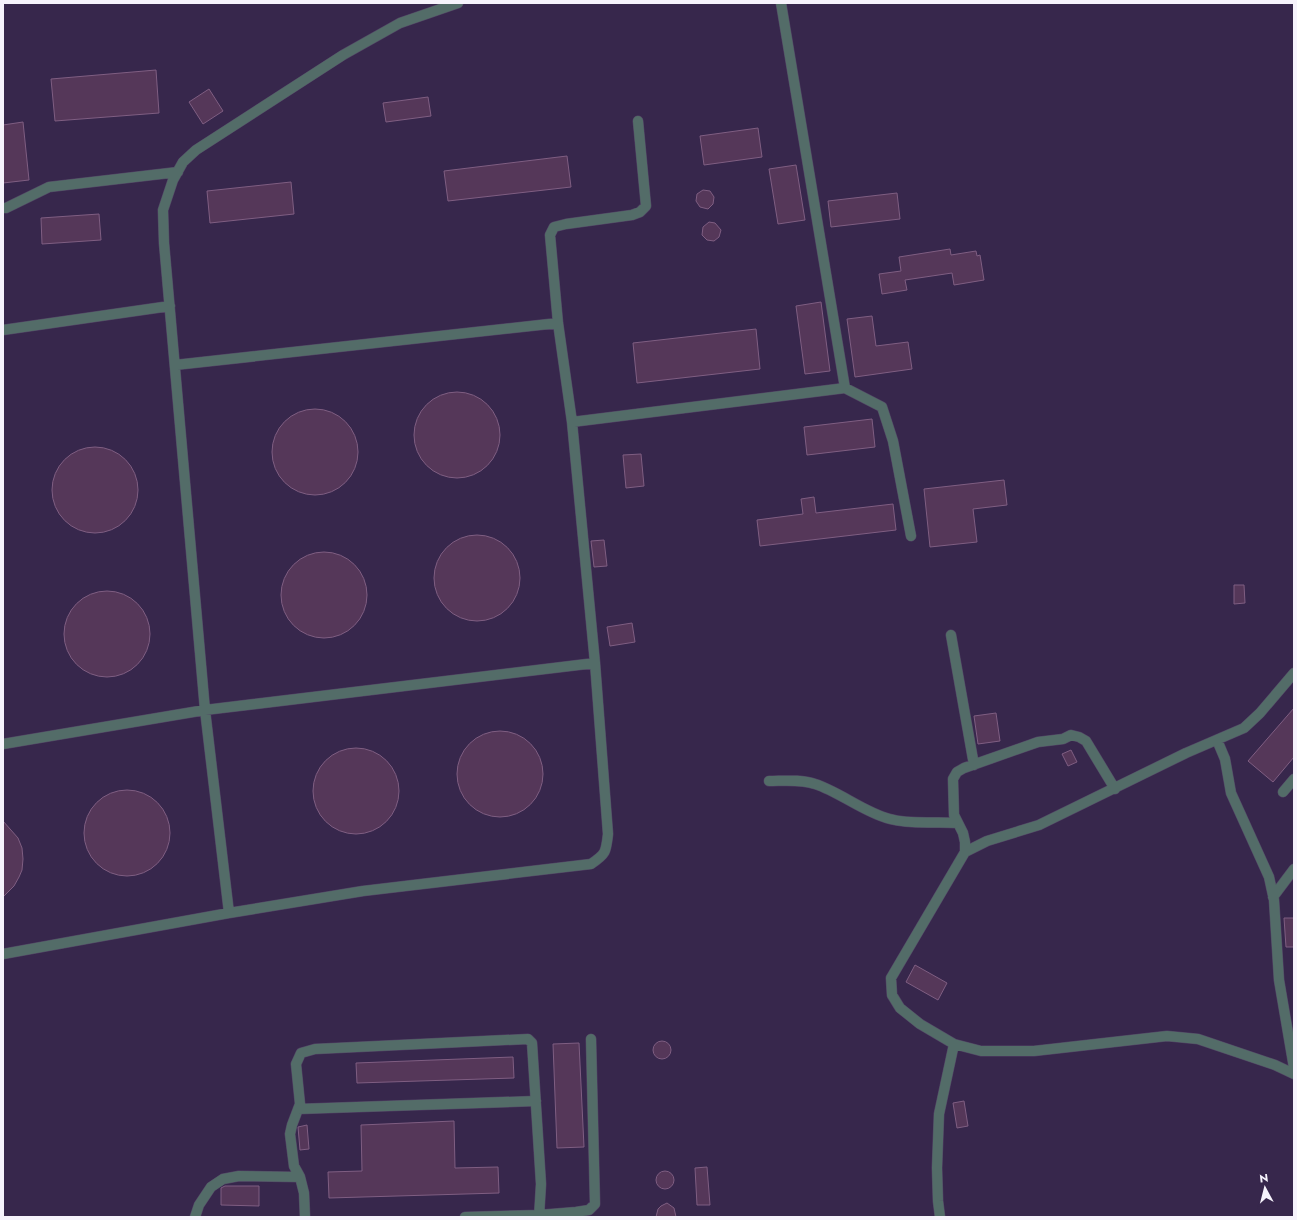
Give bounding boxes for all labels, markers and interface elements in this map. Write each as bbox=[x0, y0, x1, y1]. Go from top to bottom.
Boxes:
north arrow bbox=[1245, 1168, 1285, 1208]
text: N bbox=[1258, 1170, 1269, 1187]

